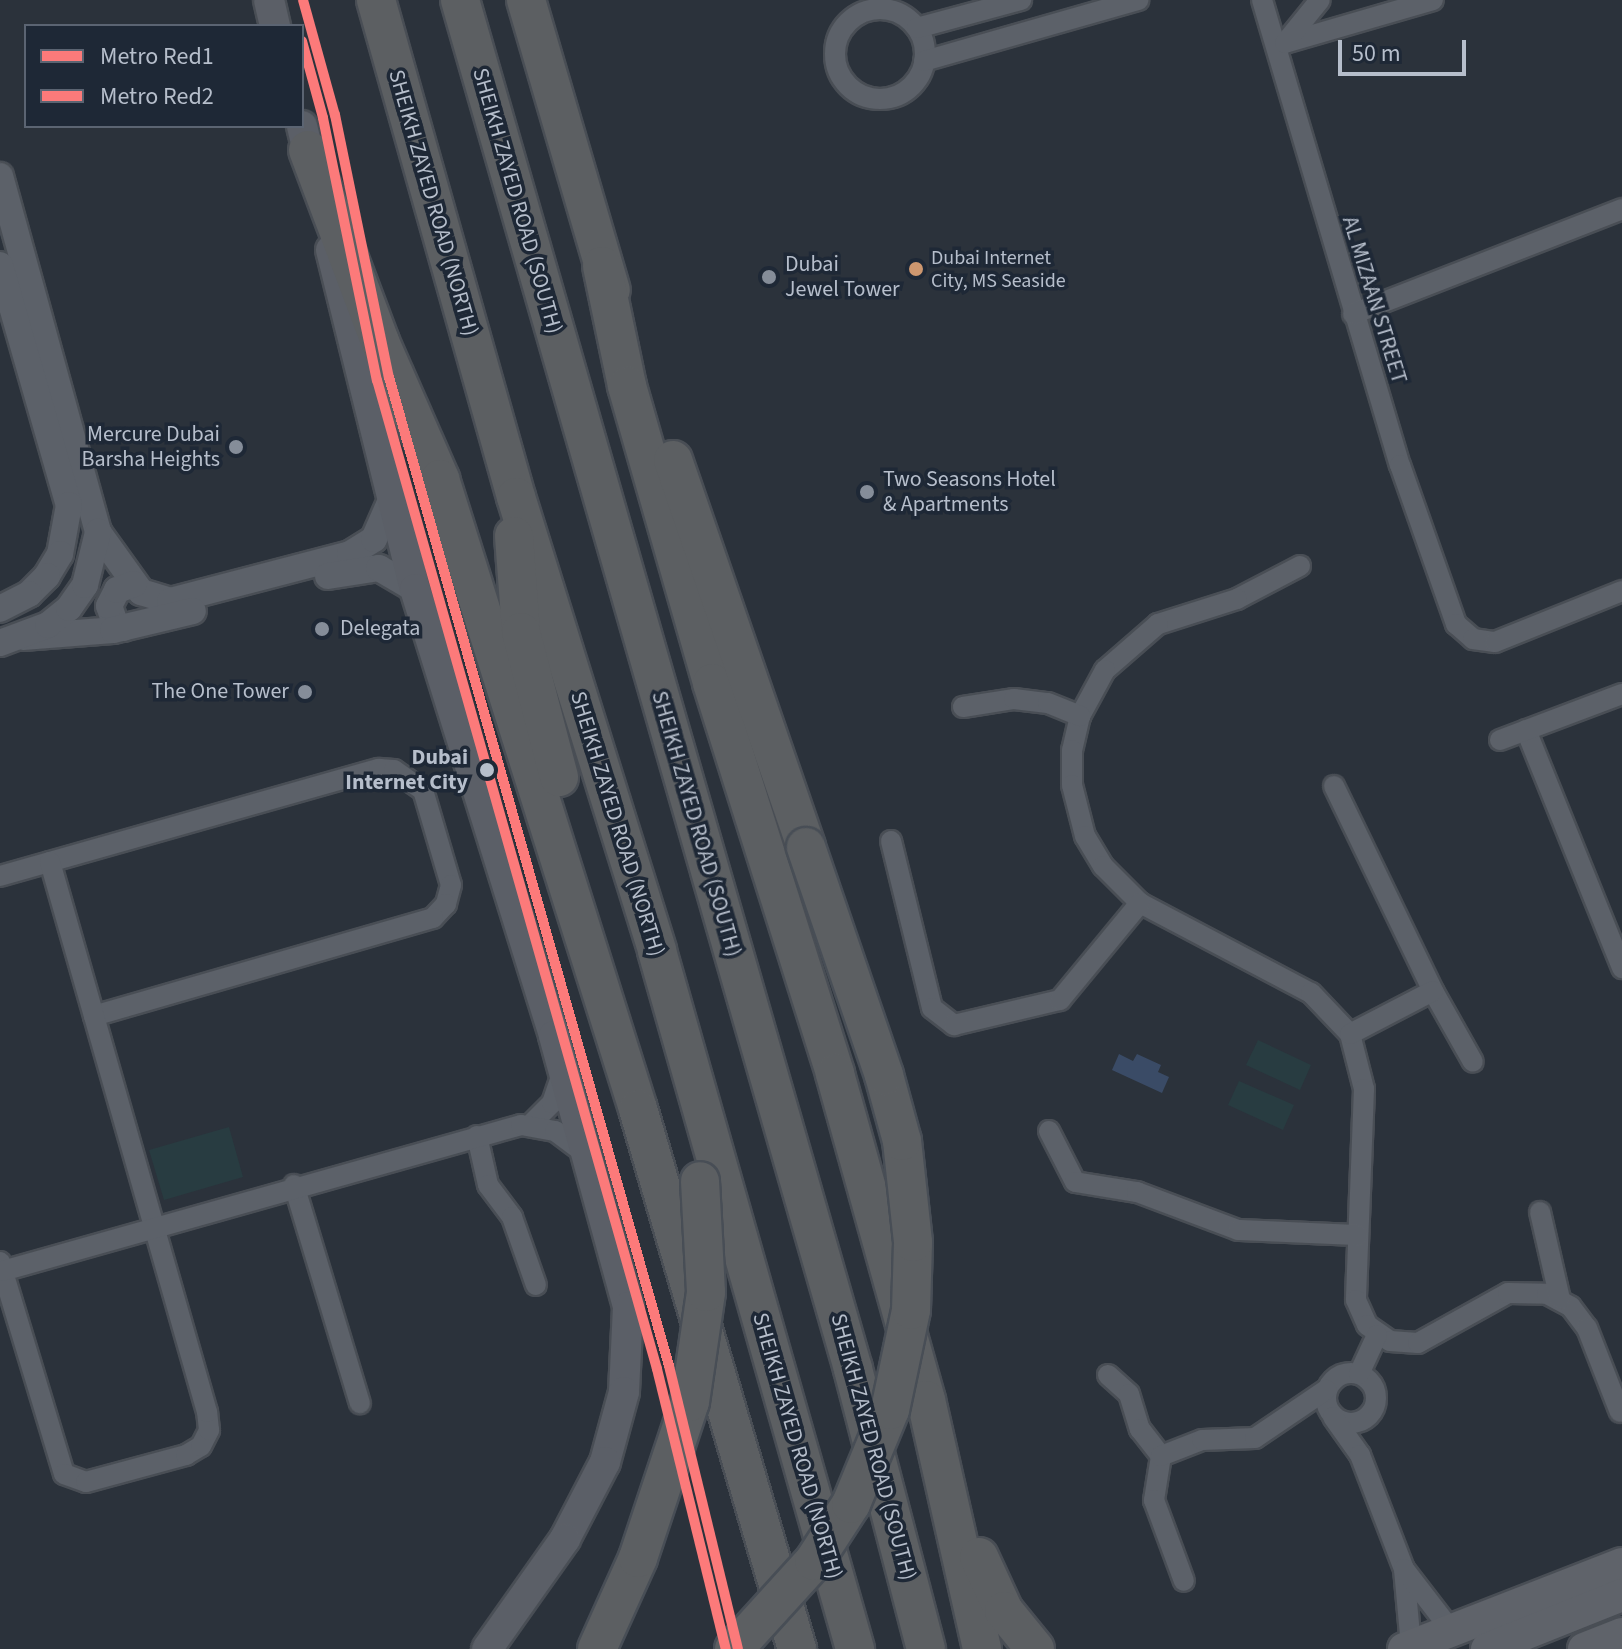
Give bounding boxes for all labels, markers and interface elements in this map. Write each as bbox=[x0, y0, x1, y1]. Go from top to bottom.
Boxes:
legend bbox=[24, 24, 304, 128]
scale bar bbox=[1342, 24, 1470, 74]
text: 50 m bbox=[1352, 36, 1401, 71]
text: Metro Red1 bbox=[100, 39, 214, 74]
street label: SHEIKH ZAYED ROAD (SOUTH) bbox=[466, 65, 568, 337]
street label: SHEIKH ZAYED ROAD (NORTH) bbox=[382, 67, 484, 339]
text: Metro Red2 bbox=[100, 79, 214, 114]
street label: AL MIZAAN STREET bbox=[1336, 213, 1412, 387]
place label: Dubai Internet City, MS Seaside bbox=[931, 246, 1066, 293]
place label: Dubai Jewel Tower bbox=[785, 251, 900, 302]
marker: Dubai Internet City, MS Seaside bbox=[908, 261, 924, 277]
marker: Dubai Jewel Tower bbox=[760, 268, 778, 286]
place label: Mercure Dubai Barsha Heights bbox=[82, 421, 220, 472]
marker: Mercure Dubai Barsha Heights bbox=[227, 438, 245, 456]
place label: Two Seasons Hotel & Apartments bbox=[883, 466, 1056, 518]
marker: Two Seasons Hotel & Apartments bbox=[858, 483, 876, 501]
place label: Delegata bbox=[340, 616, 420, 642]
marker: Delegata bbox=[311, 618, 333, 640]
place label: The One Tower bbox=[152, 679, 289, 705]
marker: The One Tower bbox=[296, 683, 314, 701]
street label: SHEIKH ZAYED ROAD (NORTH) bbox=[564, 688, 670, 960]
street label: SHEIKH ZAYED ROAD (SOUTH) bbox=[645, 688, 747, 960]
place label: Dubai Internet City bbox=[345, 744, 468, 796]
marker: Dubai Internet City bbox=[475, 758, 499, 782]
street label: SHEIKH ZAYED ROAD (NORTH) bbox=[746, 1310, 848, 1582]
street label: SHEIKH ZAYED ROAD (SOUTH) bbox=[825, 1311, 921, 1583]

